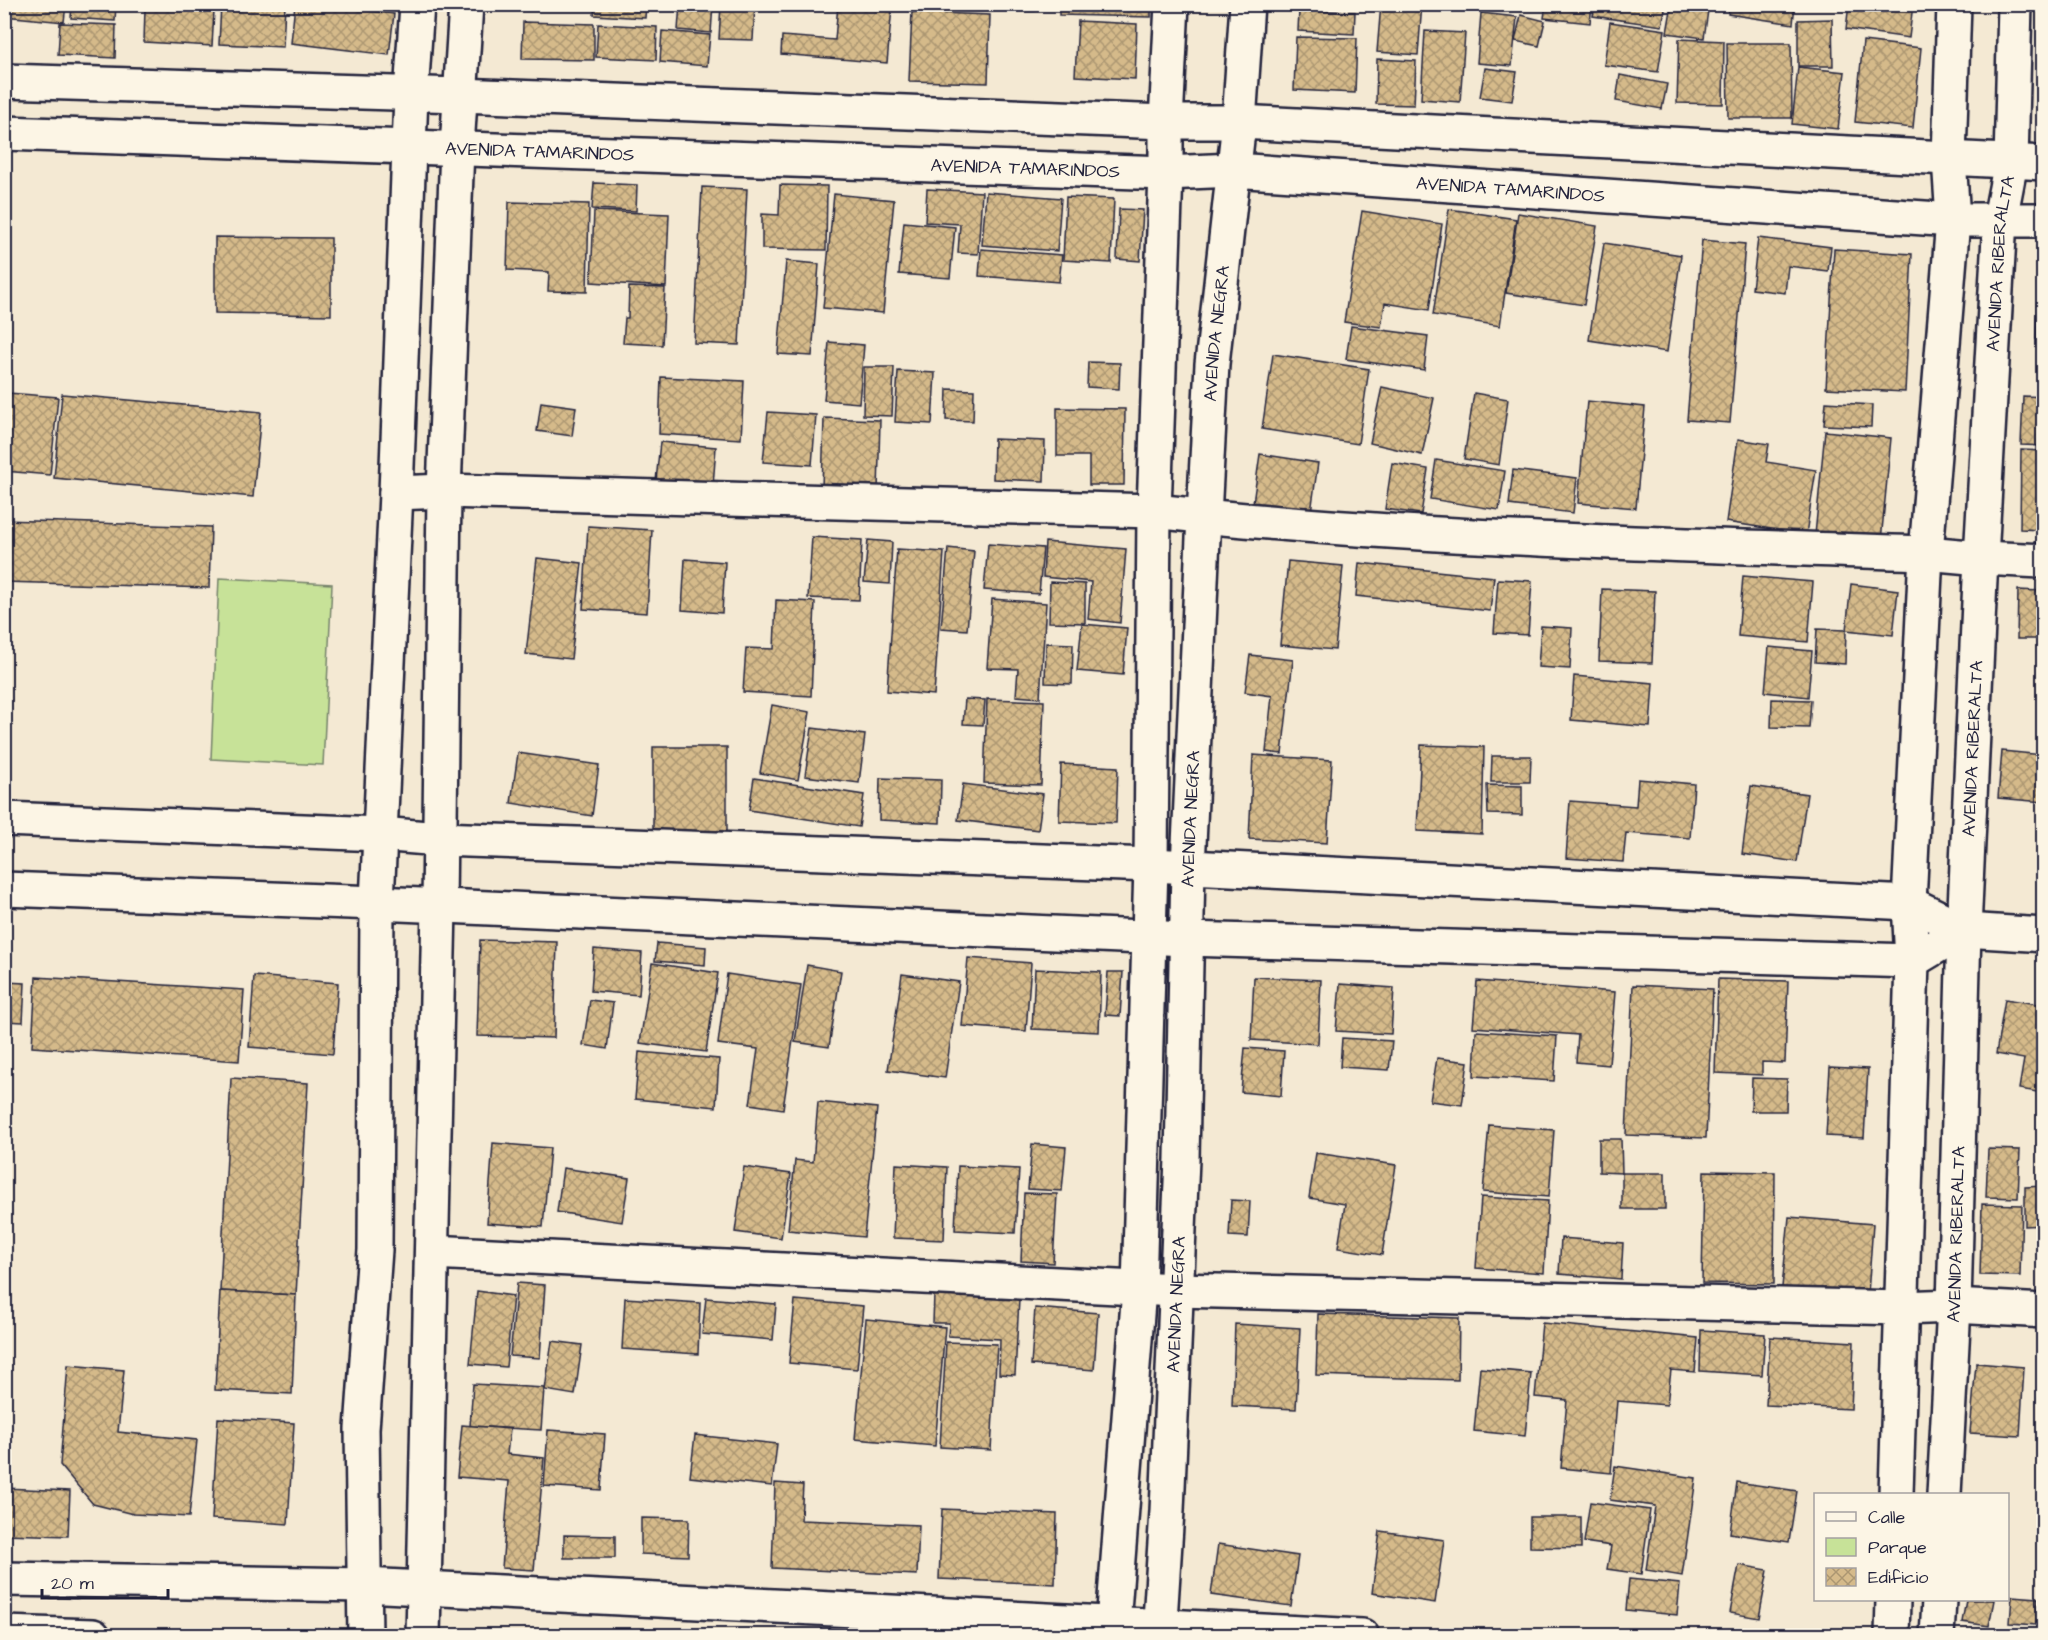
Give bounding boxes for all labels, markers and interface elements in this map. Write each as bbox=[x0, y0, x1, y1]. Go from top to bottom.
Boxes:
street label: AVENIDA TAMARINDOS bbox=[445, 136, 635, 168]
street label: AVENIDA TAMARINDOS bbox=[930, 153, 1120, 184]
street label: AVENIDA TAMARINDOS bbox=[1415, 171, 1606, 209]
street label: AVENIDA RIBERALTA bbox=[1981, 173, 2021, 352]
street label: AVENIDA NEGRA bbox=[1198, 264, 1236, 402]
street label: AVENIDA RIBERALTA bbox=[1956, 659, 1989, 837]
street label: AVENIDA NEGRA bbox=[1176, 749, 1206, 887]
street label: AVENIDA RIBERALTA bbox=[1941, 1145, 1971, 1323]
street label: AVENIDA NEGRA bbox=[1161, 1235, 1192, 1373]
legend bbox=[1814, 1493, 2009, 1601]
text: Calle bbox=[1868, 1505, 1906, 1530]
text: Parque bbox=[1868, 1535, 1927, 1560]
scale bar bbox=[42, 1562, 168, 1600]
text: Edificio bbox=[1868, 1565, 1928, 1590]
text: 20 m bbox=[51, 1571, 94, 1596]

